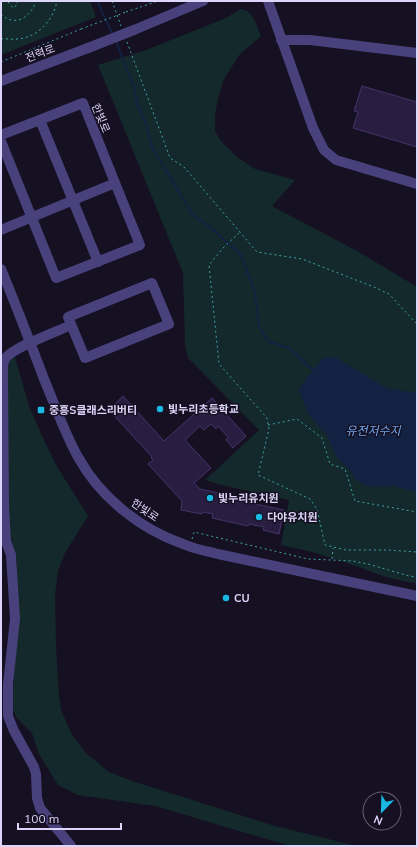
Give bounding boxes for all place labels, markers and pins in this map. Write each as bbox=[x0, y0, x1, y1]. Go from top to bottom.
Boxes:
place label: 빛누리초등학교 bbox=[168, 402, 239, 416]
place label: 중흥S클래스리버티 bbox=[49, 403, 137, 417]
marker: 빛누리초등학교 bbox=[155, 404, 165, 414]
marker: 중흥S클래스리버티 bbox=[36, 405, 46, 415]
place label: 빛누리유치원 bbox=[218, 491, 279, 505]
marker: 빛누리유치원 bbox=[205, 493, 215, 503]
place label: 다야유치원 bbox=[267, 510, 318, 524]
marker: 다야유치원 bbox=[254, 512, 264, 522]
place label: CU bbox=[234, 591, 250, 605]
marker: CU bbox=[221, 593, 231, 603]

